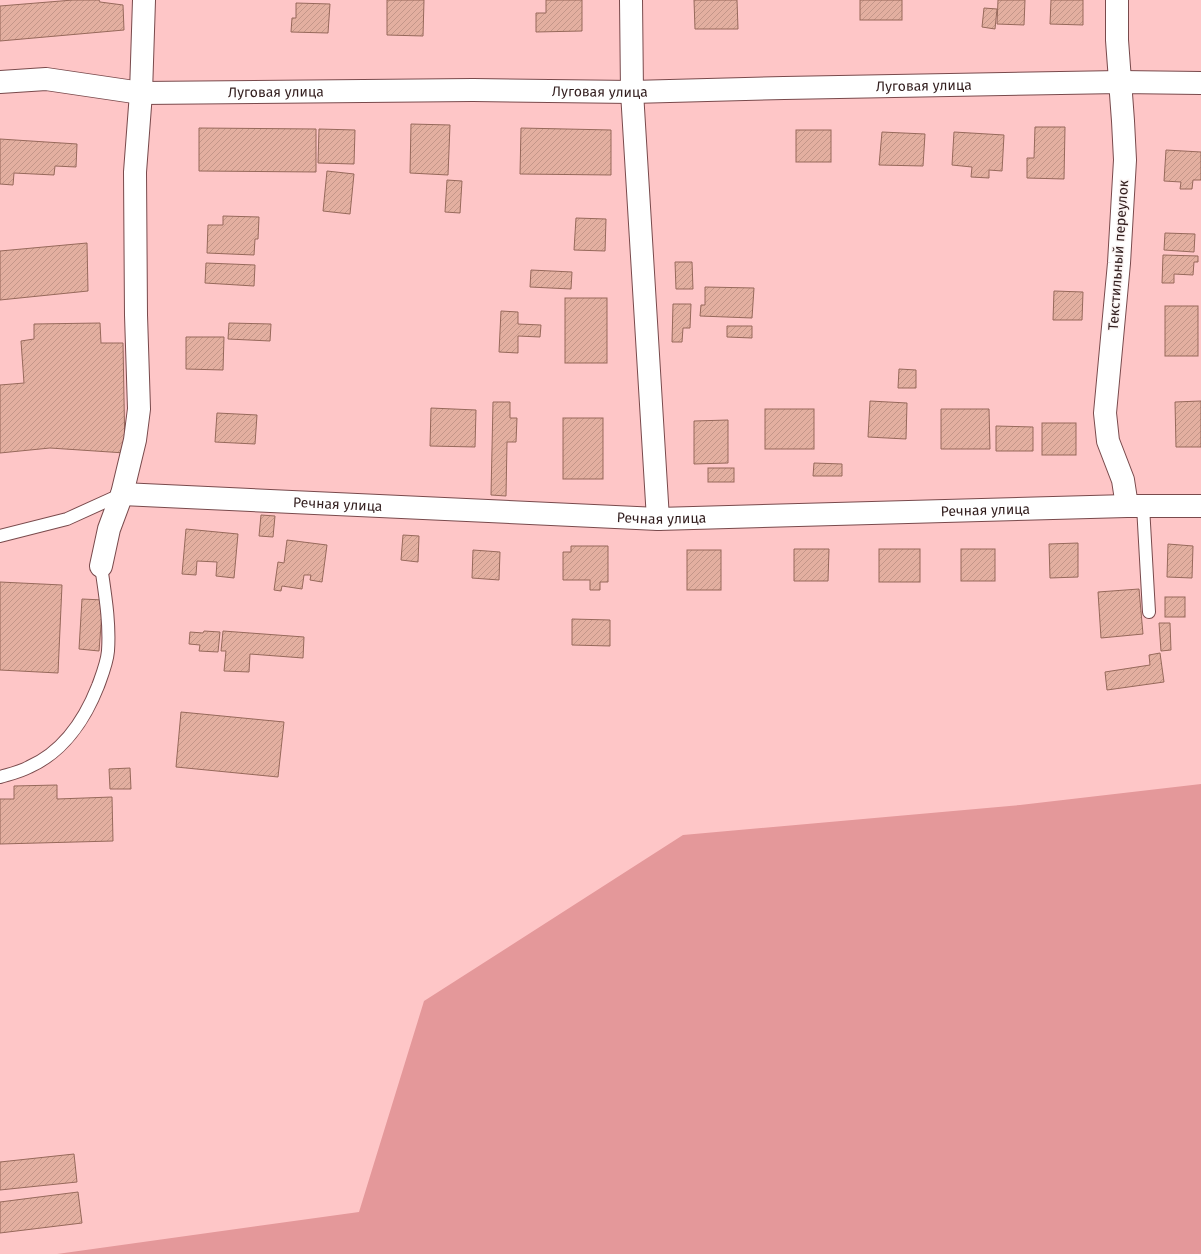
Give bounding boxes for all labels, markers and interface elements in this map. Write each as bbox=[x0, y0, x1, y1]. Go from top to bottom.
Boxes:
street label: Луговая улица bbox=[876, 77, 972, 95]
street label: Луговая улица bbox=[228, 83, 324, 101]
street label: Луговая улица bbox=[552, 83, 648, 101]
street label: Текстильный переулок bbox=[1105, 179, 1132, 331]
street label: Речная улица bbox=[293, 494, 383, 515]
street label: Речная улица bbox=[940, 501, 1030, 520]
street label: Речная улица bbox=[616, 509, 706, 528]

